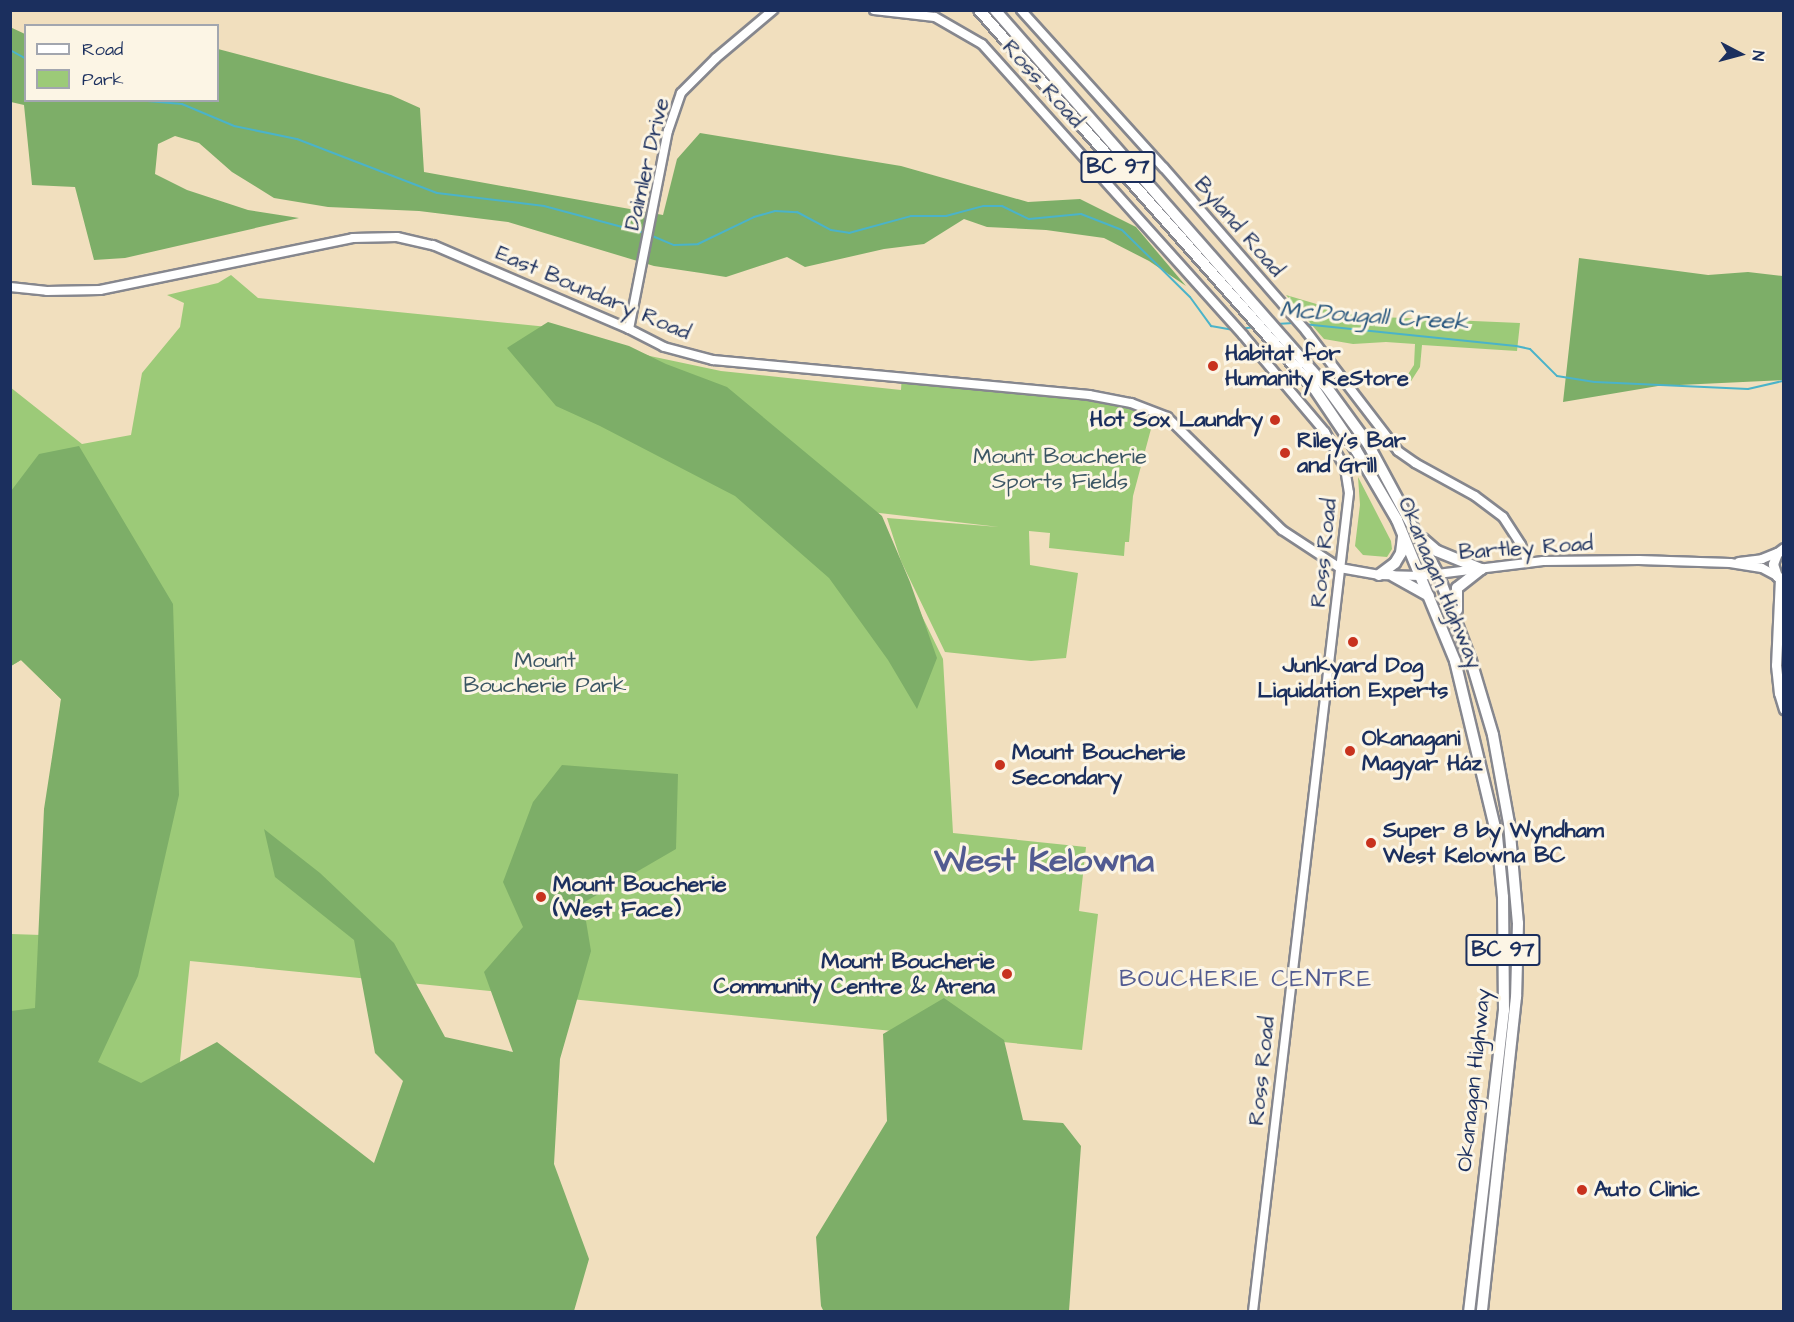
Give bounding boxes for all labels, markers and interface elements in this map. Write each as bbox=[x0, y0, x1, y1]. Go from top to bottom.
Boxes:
legend bbox=[24, 24, 219, 102]
north arrow bbox=[1710, 24, 1770, 84]
street label: Ross Road bbox=[997, 34, 1089, 134]
text: Road bbox=[82, 37, 123, 62]
text: N bbox=[1746, 50, 1769, 62]
text: Park bbox=[82, 67, 124, 92]
street label: Daimler Drive bbox=[619, 95, 675, 233]
road number: BC 97 bbox=[1079, 149, 1157, 185]
street label: Byland Road bbox=[1188, 172, 1290, 282]
street label: East Boundary Road bbox=[492, 240, 694, 346]
water label: McDougall Creek bbox=[1279, 296, 1469, 338]
place label: Habitat for Humanity ReStore bbox=[1225, 340, 1409, 392]
marker: Habitat for Humanity ReStore bbox=[1206, 359, 1220, 373]
place label: Hot Sox Laundry bbox=[1090, 407, 1263, 433]
marker: Hot Sox Laundry bbox=[1268, 413, 1282, 427]
place label: Riley’s Bar and Grill bbox=[1297, 427, 1406, 478]
park label: Mount Boucherie Sports Fields bbox=[973, 443, 1147, 494]
marker: Riley’s Bar and Grill bbox=[1278, 446, 1292, 460]
street label: Okanagan Highway bbox=[1392, 493, 1488, 673]
street label: Ross Road bbox=[1305, 497, 1343, 609]
street label: Bartley Road bbox=[1458, 530, 1594, 566]
marker: Junkyard Dog Liquidation Experts bbox=[1346, 635, 1360, 649]
park label: Mount Boucherie Park bbox=[464, 647, 626, 698]
place label: Junkyard Dog Liquidation Experts bbox=[1258, 652, 1448, 704]
place label: Okanagani Magyar Ház bbox=[1362, 725, 1482, 776]
place label: Mount Boucherie Secondary bbox=[1012, 739, 1186, 790]
marker: Okanagani Magyar Ház bbox=[1343, 744, 1357, 758]
marker: Mount Boucherie Secondary bbox=[993, 758, 1007, 772]
place label: Super 8 by Wyndham West Kelowna BC bbox=[1383, 817, 1604, 868]
marker: Super 8 by Wyndham West Kelowna BC bbox=[1364, 836, 1378, 850]
district label: West Kelowna bbox=[934, 842, 1154, 882]
place label: Mount Boucherie (West Face) bbox=[553, 871, 727, 922]
marker: Mount Boucherie (West Face) bbox=[534, 890, 548, 904]
road number: BC 97 bbox=[1464, 932, 1542, 968]
place label: Mount Boucherie Community Centre & Arena bbox=[713, 948, 995, 999]
district label: BOUCHERIE CENTRE bbox=[1119, 966, 1373, 994]
marker: Mount Boucherie Community Centre & Arena bbox=[1000, 967, 1014, 981]
street label: Okanagan Highway bbox=[1451, 987, 1497, 1173]
street label: Ross Road bbox=[1243, 1015, 1281, 1127]
place label: Auto Clinic bbox=[1594, 1177, 1700, 1203]
marker: Auto Clinic bbox=[1575, 1183, 1589, 1197]

